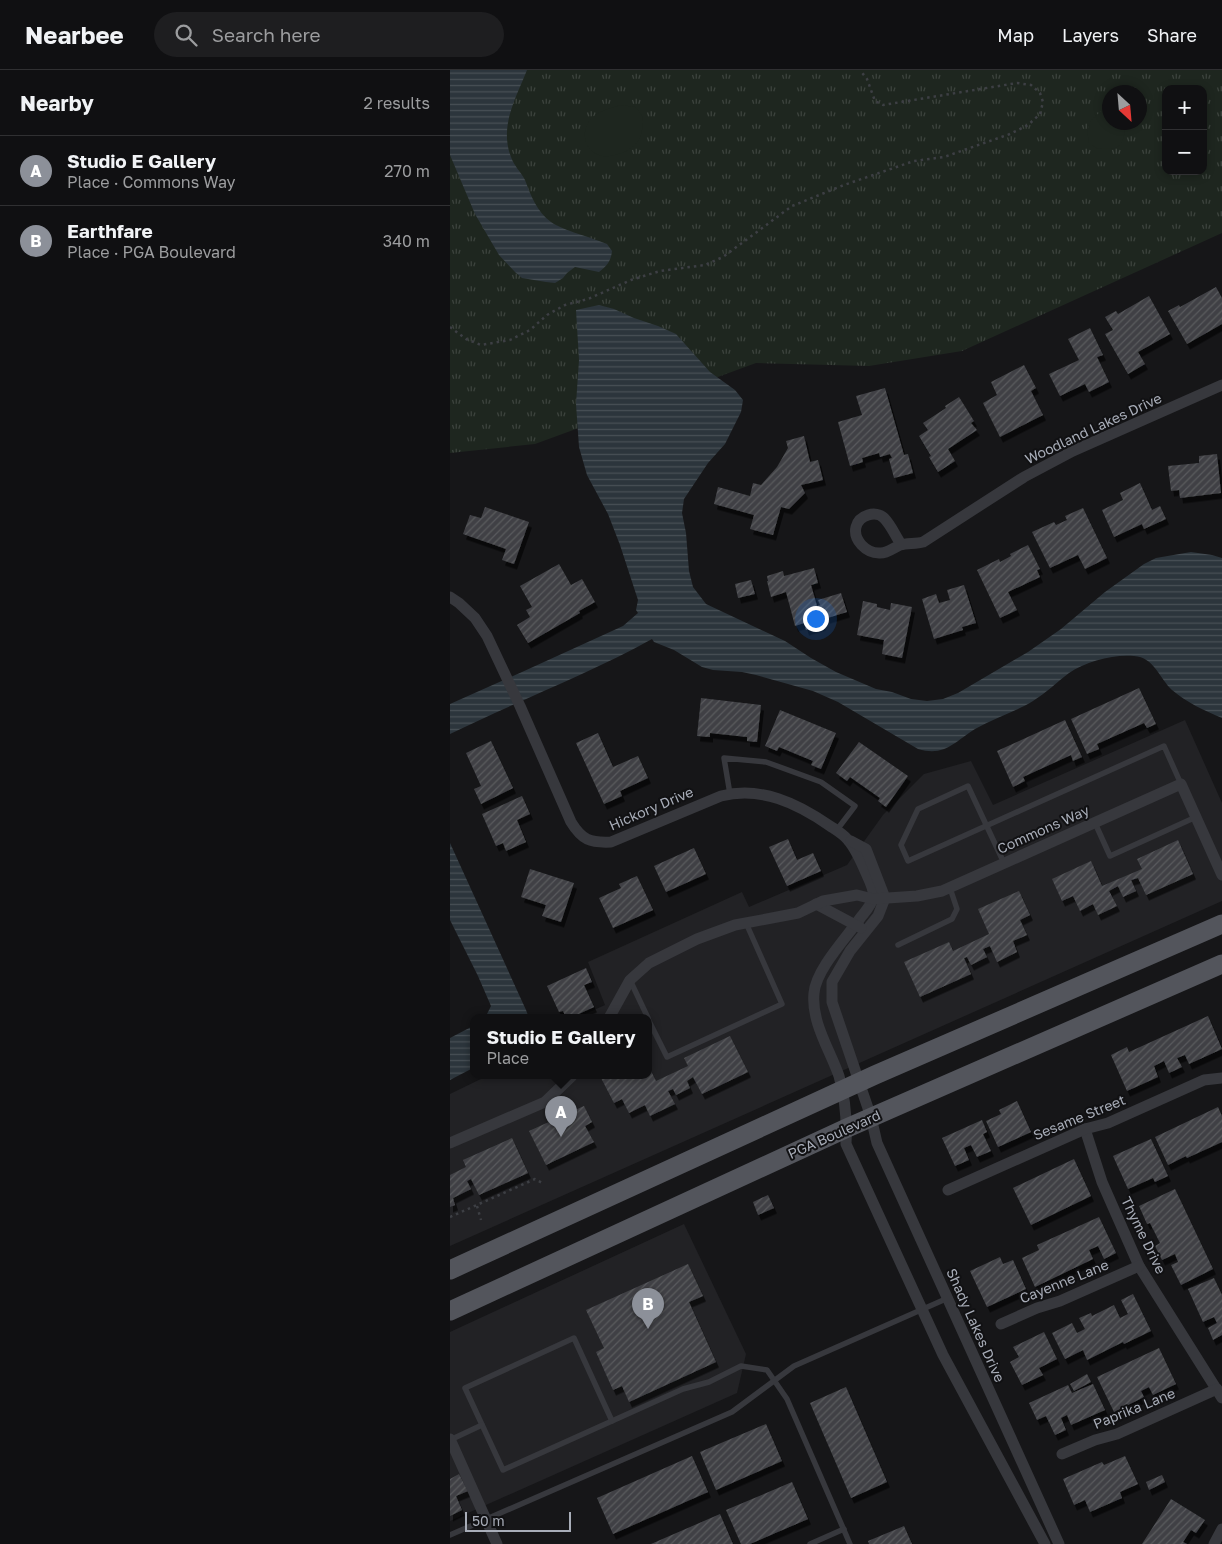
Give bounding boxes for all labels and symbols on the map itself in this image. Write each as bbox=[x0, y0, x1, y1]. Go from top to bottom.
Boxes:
north arrow bbox=[1102, 85, 1147, 130]
street label: Woodland Lakes Drive bbox=[1022, 389, 1164, 467]
your location bbox=[803, 606, 829, 632]
street label: Hickory Drive bbox=[606, 783, 696, 833]
street label: Commons Way bbox=[994, 801, 1092, 857]
street label: Sesame Street bbox=[1030, 1091, 1128, 1143]
pin: A bbox=[545, 1096, 577, 1137]
street label: PGA Boulevard bbox=[785, 1106, 883, 1162]
street label: Thyme Drive bbox=[1118, 1194, 1170, 1276]
street label: Cayenne Lane bbox=[1017, 1255, 1111, 1307]
street label: Shady Lakes Drive bbox=[943, 1265, 1009, 1385]
pin: B bbox=[632, 1288, 664, 1329]
street label: Paprika Lane bbox=[1091, 1384, 1177, 1432]
scale bar bbox=[465, 1509, 571, 1532]

